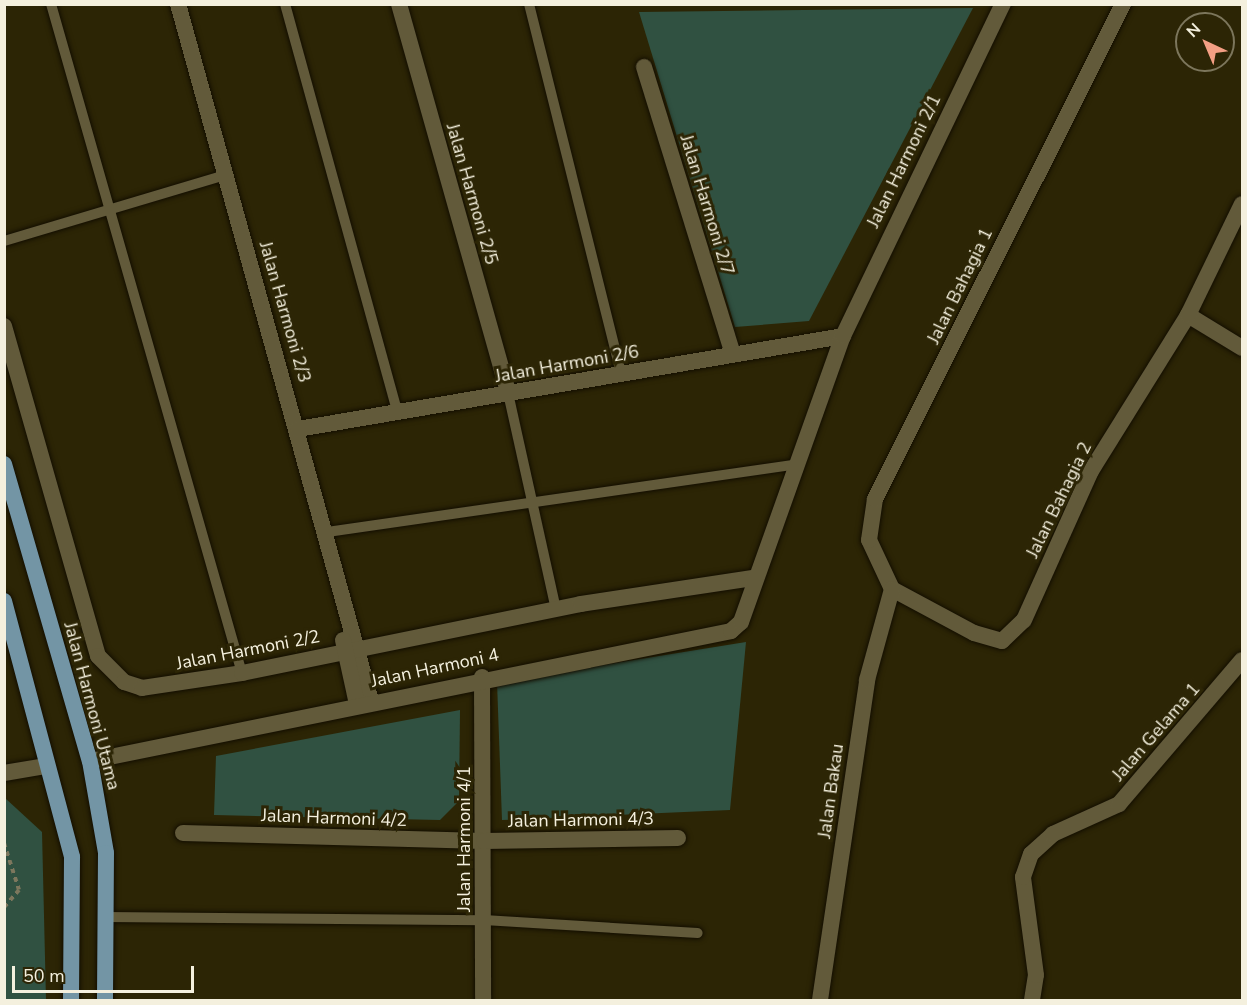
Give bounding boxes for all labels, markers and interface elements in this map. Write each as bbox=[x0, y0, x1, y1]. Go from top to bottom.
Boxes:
north arrow bbox=[1175, 12, 1235, 72]
text: N bbox=[1182, 18, 1206, 43]
street label: Jalan Harmoni 2/1 bbox=[862, 91, 946, 231]
street label: Jalan Harmoni 2/5 bbox=[442, 121, 502, 267]
street label: Jalan Harmoni 2/7 bbox=[675, 132, 739, 278]
street label: Jalan Bahagia 1 bbox=[923, 225, 997, 347]
street label: Jalan Harmoni 2/3 bbox=[255, 239, 315, 385]
street label: Jalan Harmoni 2/6 bbox=[493, 341, 641, 387]
street label: Jalan Bahagia 2 bbox=[1022, 439, 1096, 561]
street label: Jalan Harmoni Utama bbox=[59, 620, 125, 792]
street label: Jalan Harmoni 2/2 bbox=[174, 625, 322, 675]
street label: Jalan Harmoni 4 bbox=[369, 644, 501, 692]
street label: Jalan Gelama 1 bbox=[1108, 679, 1204, 785]
street label: Jalan Bakau bbox=[814, 742, 848, 840]
street label: Jalan Harmoni 4/1 bbox=[453, 766, 475, 912]
street label: Jalan Harmoni 4/2 bbox=[261, 805, 407, 831]
street label: Jalan Harmoni 4/3 bbox=[508, 808, 654, 832]
scale bar bbox=[15, 954, 196, 992]
text: 50 m bbox=[23, 964, 65, 988]

